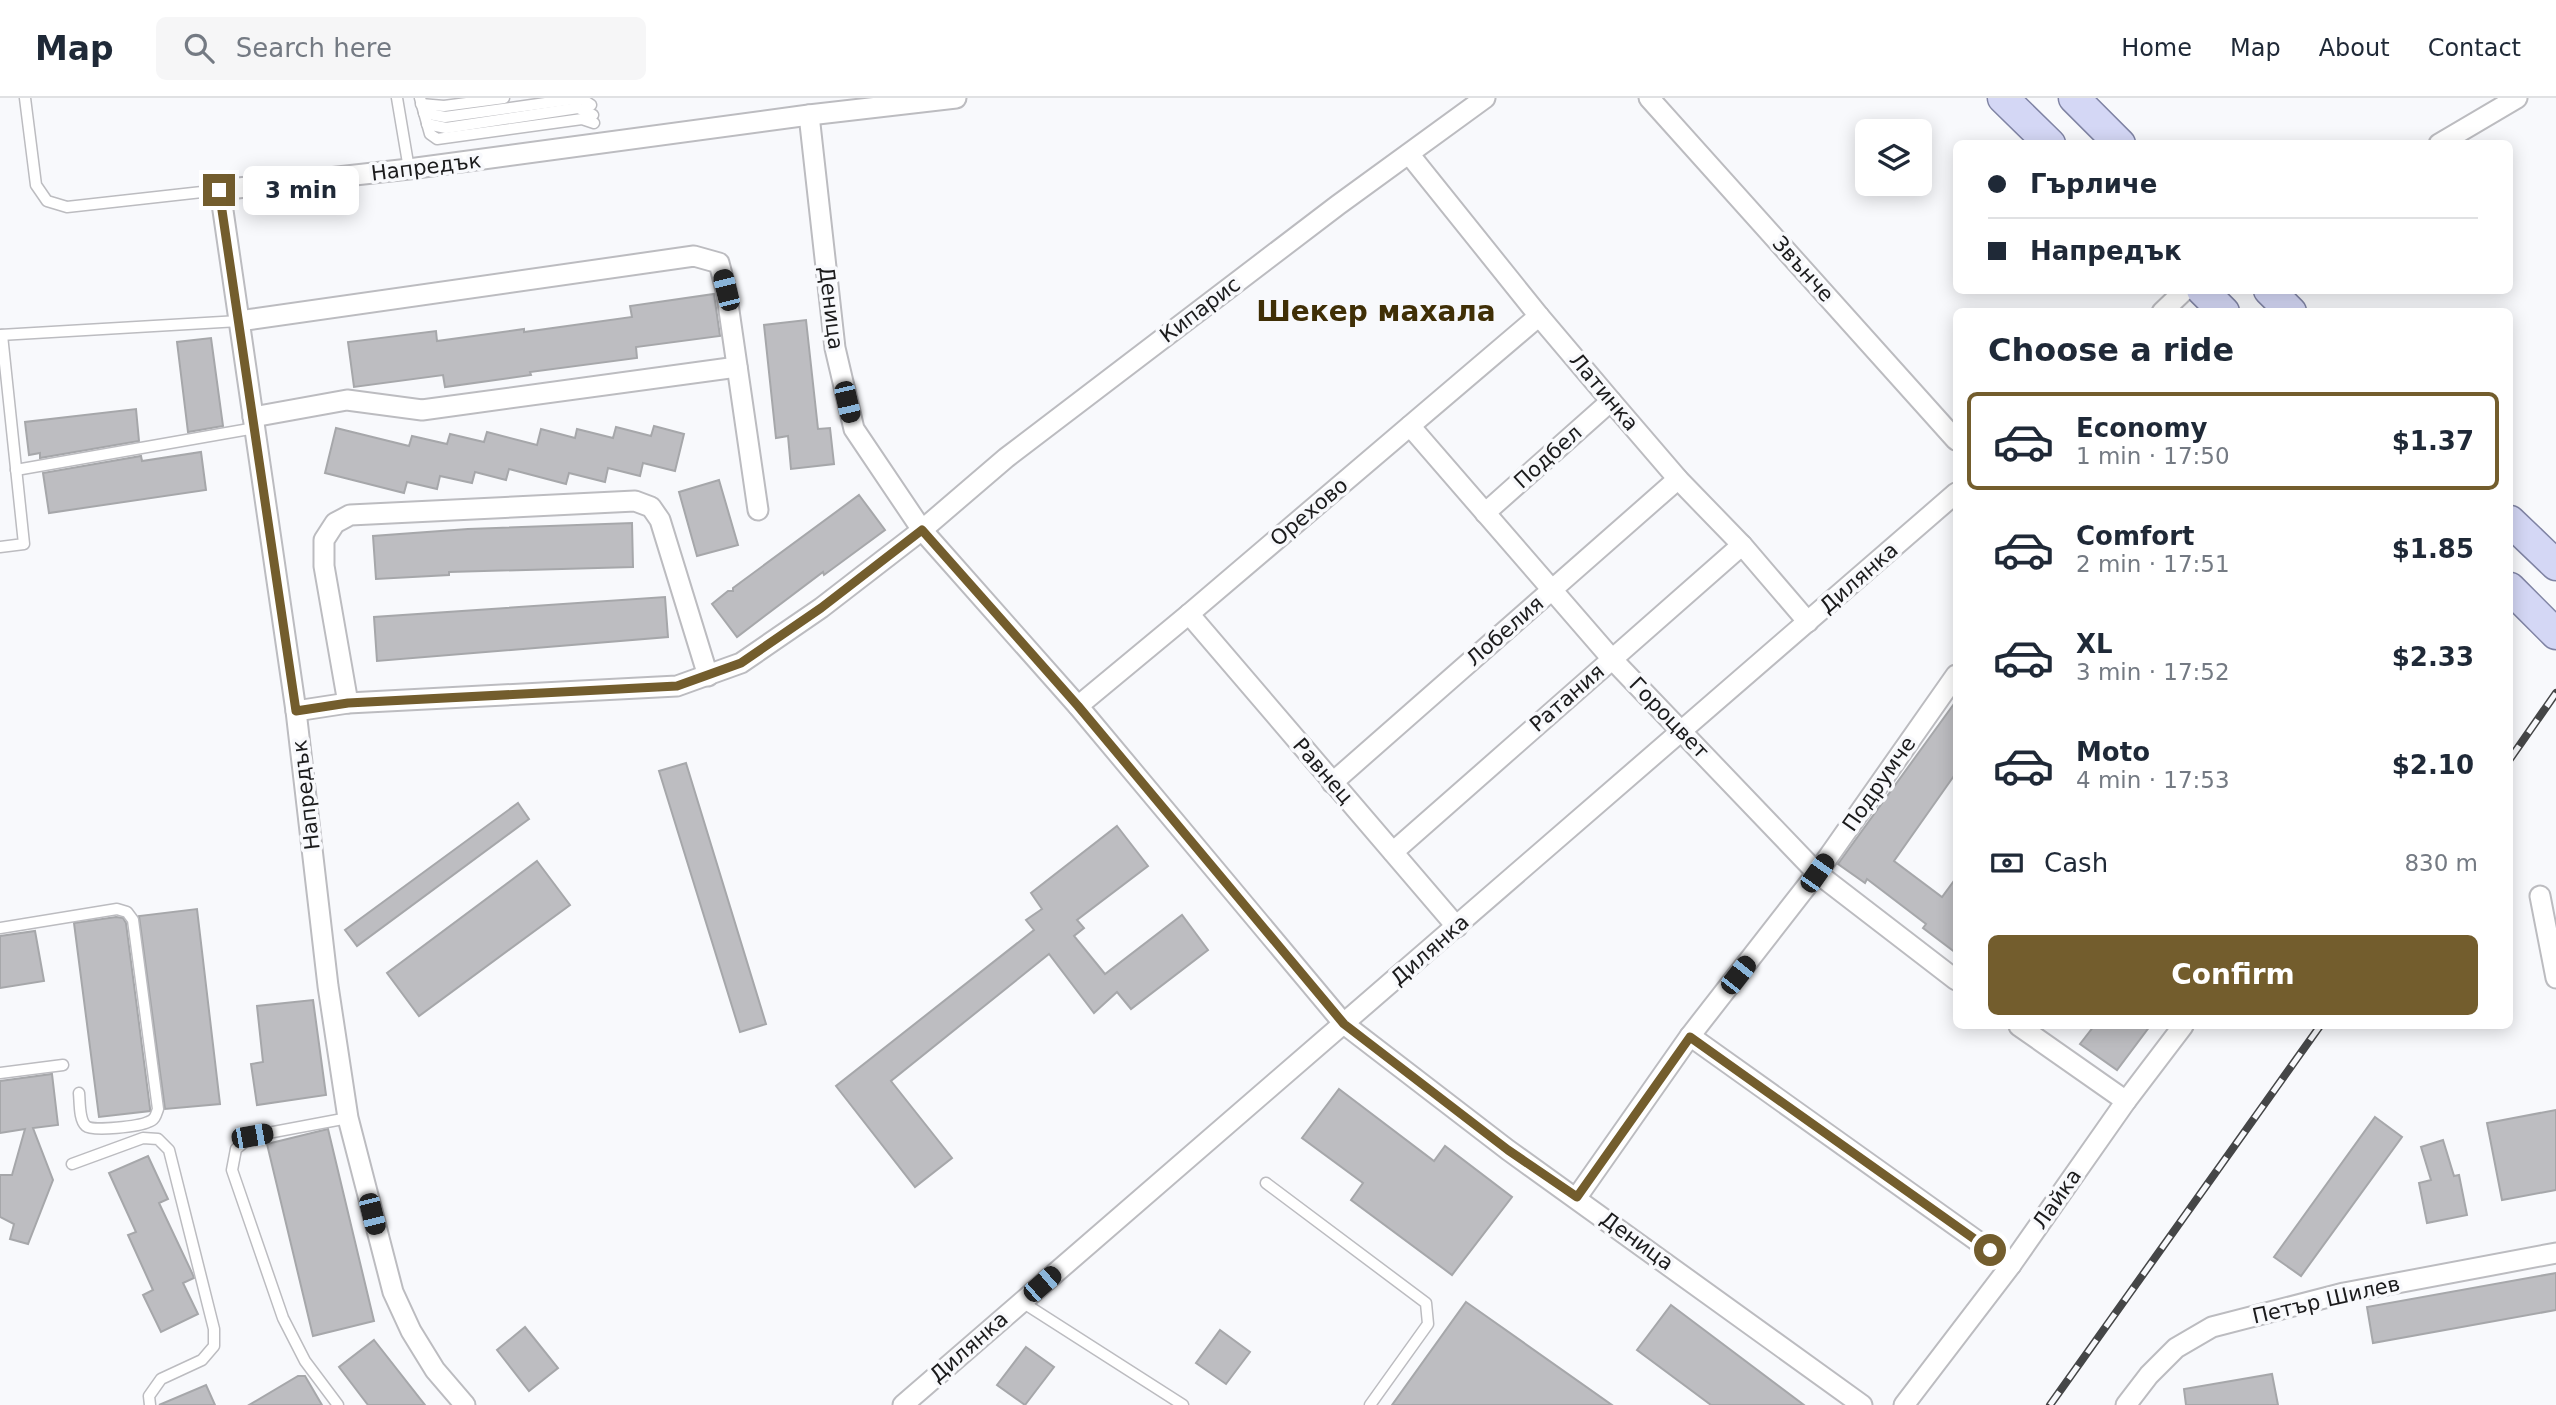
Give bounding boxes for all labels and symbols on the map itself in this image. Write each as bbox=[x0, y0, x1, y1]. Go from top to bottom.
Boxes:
street label: Напредък bbox=[370, 148, 482, 186]
callout: 3 min bbox=[244, 166, 359, 214]
route end bbox=[203, 174, 235, 206]
street label: Звънче bbox=[1767, 231, 1839, 307]
street label: Деница bbox=[814, 265, 848, 351]
car bbox=[711, 267, 742, 313]
street label: Кипарис bbox=[1155, 272, 1245, 348]
district label: Шекер махала bbox=[1256, 295, 1496, 328]
street label: Латинка bbox=[1565, 348, 1643, 436]
car bbox=[833, 379, 862, 425]
street label: Подбел bbox=[1509, 420, 1587, 494]
street label: Орехово bbox=[1266, 473, 1352, 551]
street label: Дилянка bbox=[1815, 538, 1903, 618]
street label: Лобелия bbox=[1462, 591, 1548, 671]
street label: Ратания bbox=[1525, 659, 1609, 737]
street label: Гороцвет bbox=[1624, 672, 1714, 764]
street label: Подрумче bbox=[1838, 732, 1920, 836]
street label: Равнец bbox=[1288, 733, 1358, 809]
street label: Напредък bbox=[287, 739, 325, 851]
car bbox=[1797, 850, 1838, 896]
street label: Дилянка bbox=[1386, 910, 1474, 990]
car bbox=[1717, 952, 1760, 998]
car bbox=[230, 1122, 275, 1150]
street label: Лайка bbox=[2028, 1164, 2086, 1234]
car bbox=[357, 1191, 388, 1237]
street label: Деница bbox=[1596, 1207, 1678, 1275]
route start bbox=[1974, 1234, 2006, 1266]
car bbox=[1020, 1262, 1065, 1306]
street label: Петър Шилев bbox=[2250, 1271, 2402, 1329]
street label: Дилянка bbox=[925, 1307, 1013, 1387]

